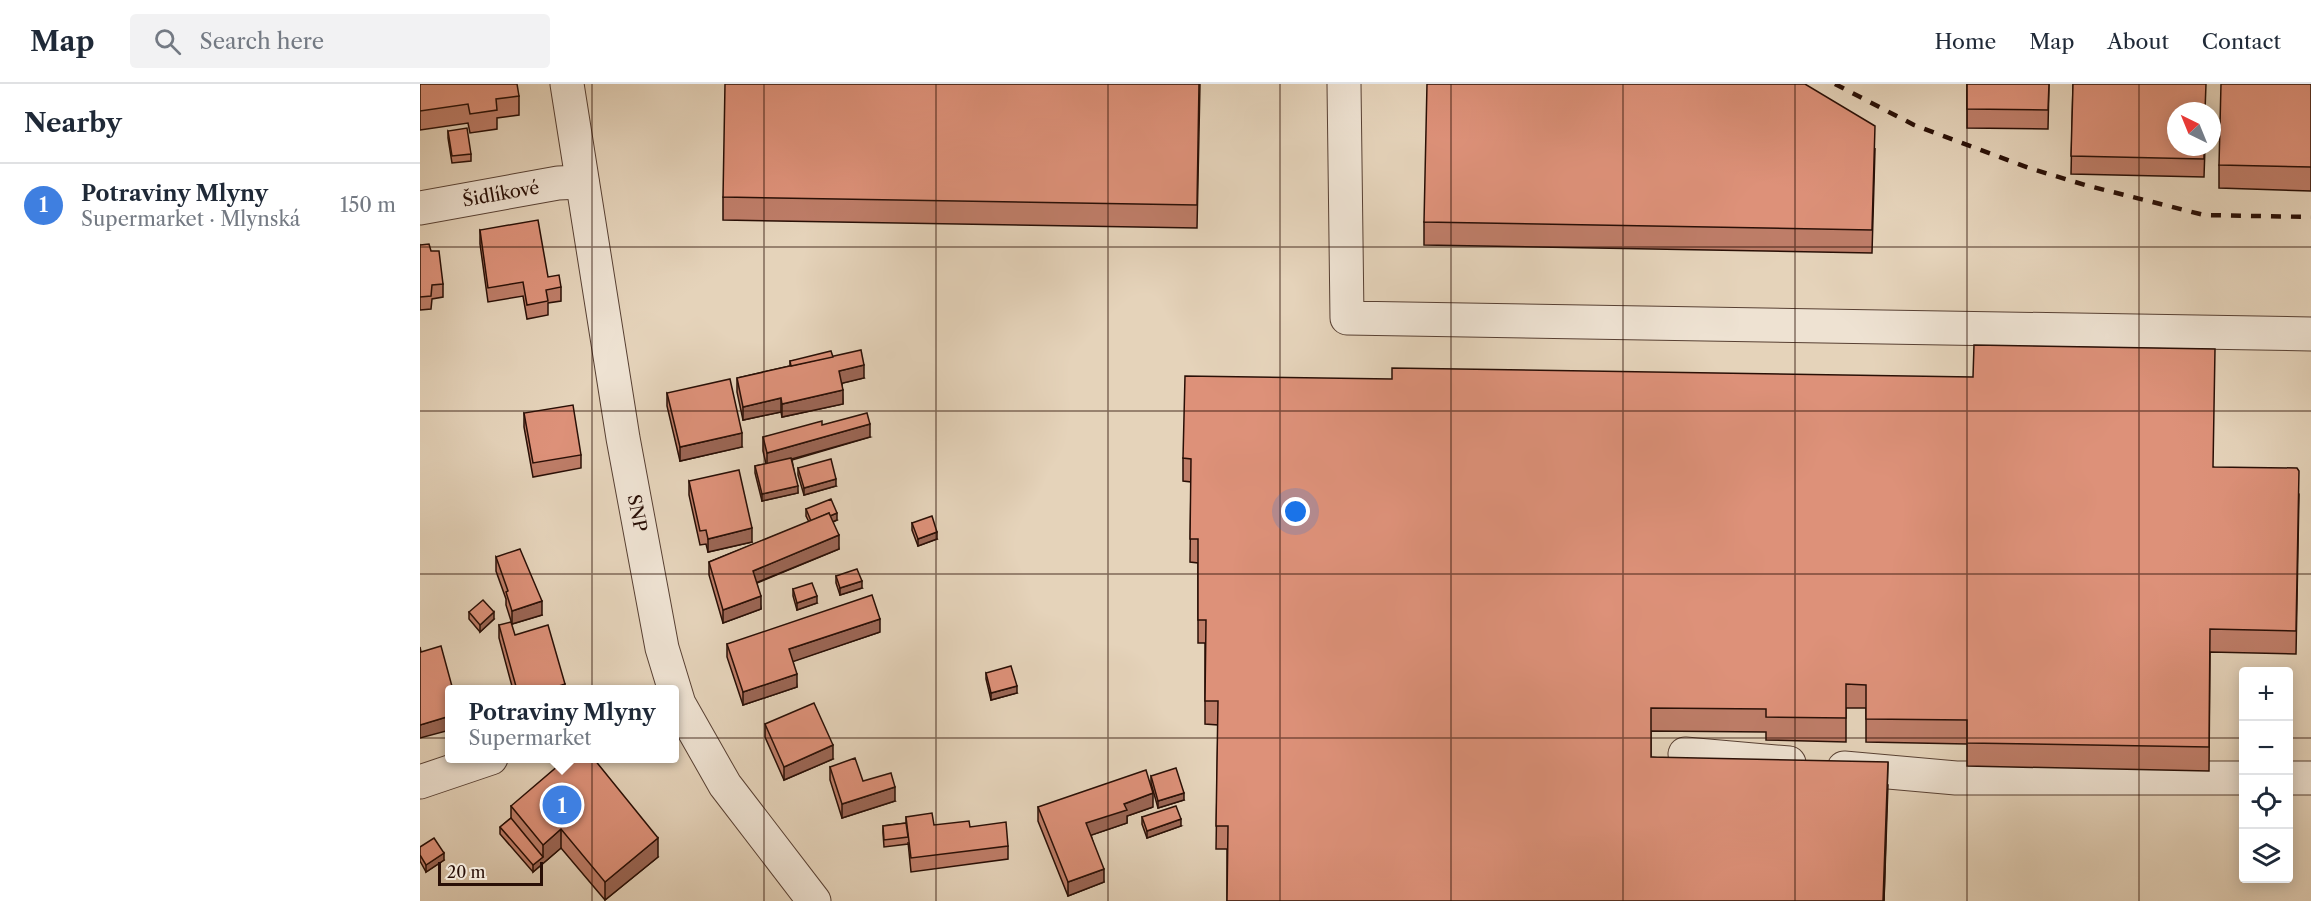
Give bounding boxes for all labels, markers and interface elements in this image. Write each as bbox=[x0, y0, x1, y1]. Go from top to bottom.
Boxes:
search box bbox=[130, 14, 550, 68]
text: Map bbox=[30, 24, 94, 58]
icon: search bbox=[151, 25, 184, 58]
text: Search here bbox=[199, 28, 324, 55]
text: Home bbox=[1935, 29, 1996, 54]
text: Map bbox=[2029, 29, 2074, 54]
text: About bbox=[2107, 29, 2169, 54]
text: Contact bbox=[2202, 29, 2281, 54]
north arrow bbox=[2167, 102, 2221, 156]
text: Nearby bbox=[24, 107, 122, 139]
street label: Šidlíkové bbox=[461, 174, 541, 212]
text: Potraviny Mlyny bbox=[81, 180, 268, 207]
text: 1 bbox=[39, 193, 48, 217]
text: 150 m bbox=[340, 193, 396, 217]
text: Supermarket · Mlynská bbox=[81, 207, 300, 231]
street label: SNP bbox=[623, 492, 651, 534]
your location bbox=[1281, 497, 1310, 526]
map controls bbox=[2239, 667, 2293, 883]
button: + bbox=[2239, 667, 2293, 721]
popup bbox=[445, 685, 679, 763]
text: Potraviny Mlyny bbox=[469, 699, 655, 726]
button: − bbox=[2239, 721, 2293, 775]
text: Supermarket bbox=[469, 726, 591, 750]
button: locate bbox=[2239, 775, 2293, 829]
pin: 1 bbox=[542, 782, 582, 828]
button: layers bbox=[2239, 829, 2293, 883]
scale bar bbox=[438, 859, 543, 886]
text: 20 m bbox=[447, 862, 486, 882]

